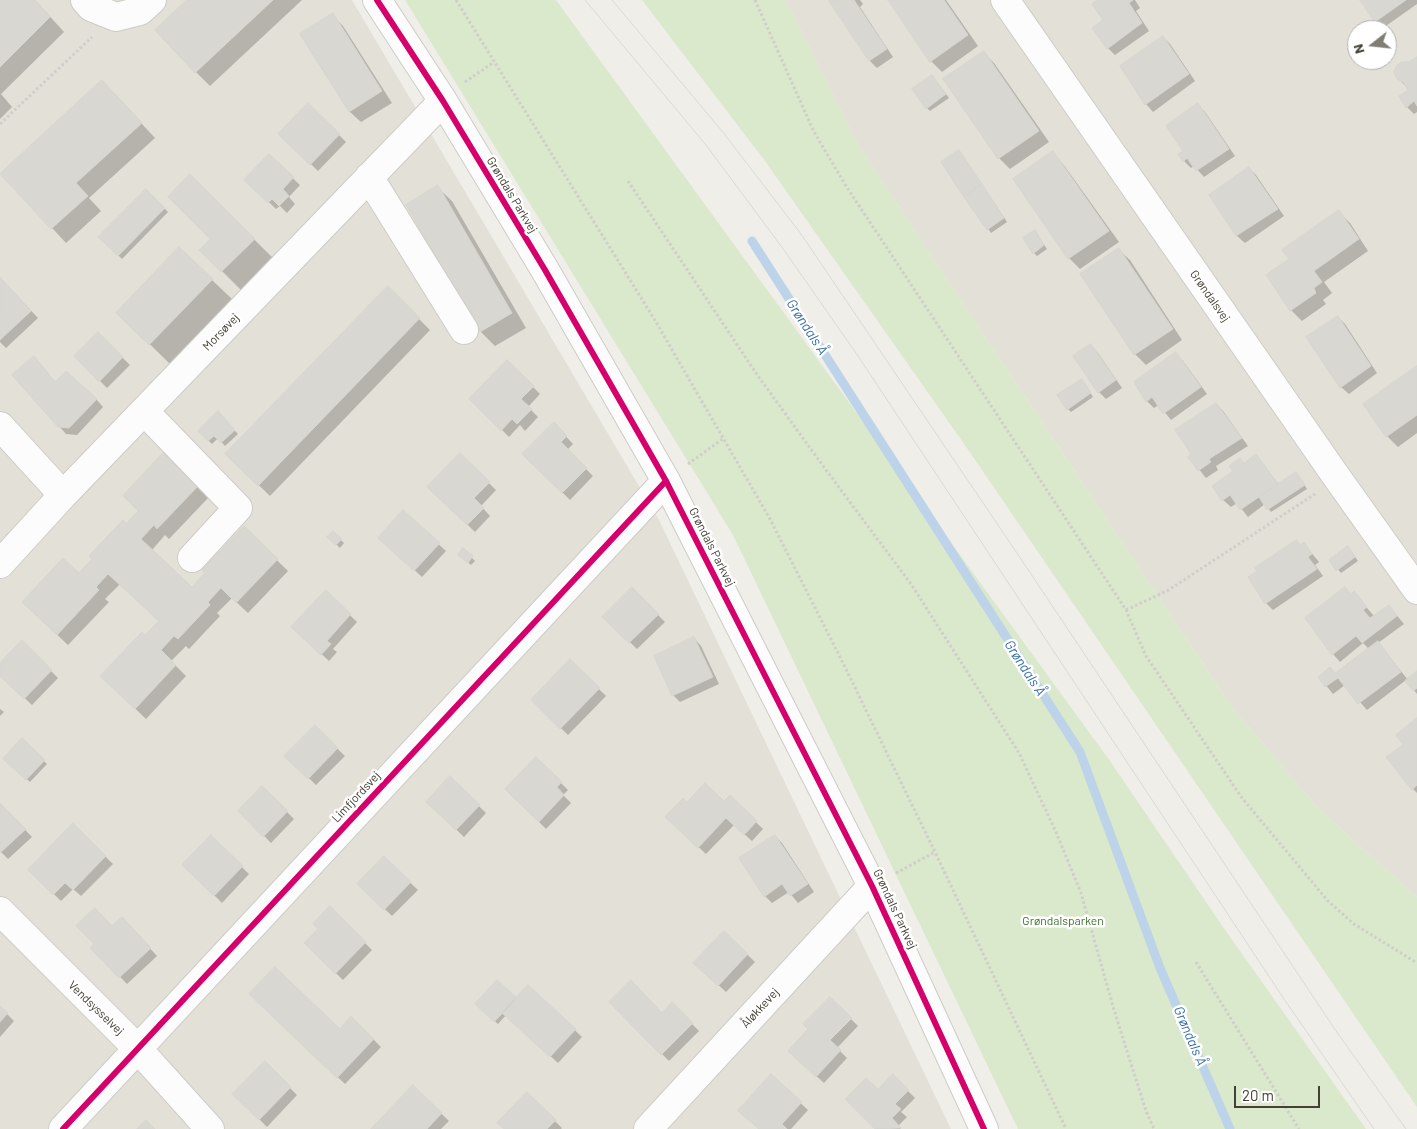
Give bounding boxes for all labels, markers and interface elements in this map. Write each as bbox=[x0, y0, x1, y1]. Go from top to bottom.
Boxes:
north arrow bbox=[1347, 20, 1397, 70]
text: N bbox=[1349, 42, 1368, 56]
street label: Grøndals Parkvej bbox=[484, 154, 540, 236]
street label: Grøndalsvej bbox=[1187, 267, 1233, 325]
water label: Grøndals Å bbox=[783, 296, 831, 358]
street label: Morsøvej bbox=[200, 310, 242, 354]
street label: Grøndals Parkvej bbox=[686, 505, 738, 589]
water label: Grøndals Å bbox=[1001, 637, 1049, 699]
street label: Limfjordsvej bbox=[329, 768, 383, 826]
street label: Grøndals Parkvej bbox=[870, 867, 920, 951]
park label: Grøndalsparken bbox=[1022, 914, 1104, 928]
street label: Vendsysselvej bbox=[65, 978, 127, 1038]
street label: Åløkkevej bbox=[738, 985, 782, 1031]
water label: Grøndals Å bbox=[1170, 1004, 1210, 1068]
scale bar bbox=[1237, 1076, 1323, 1108]
text: 20 m bbox=[1242, 1086, 1274, 1104]

